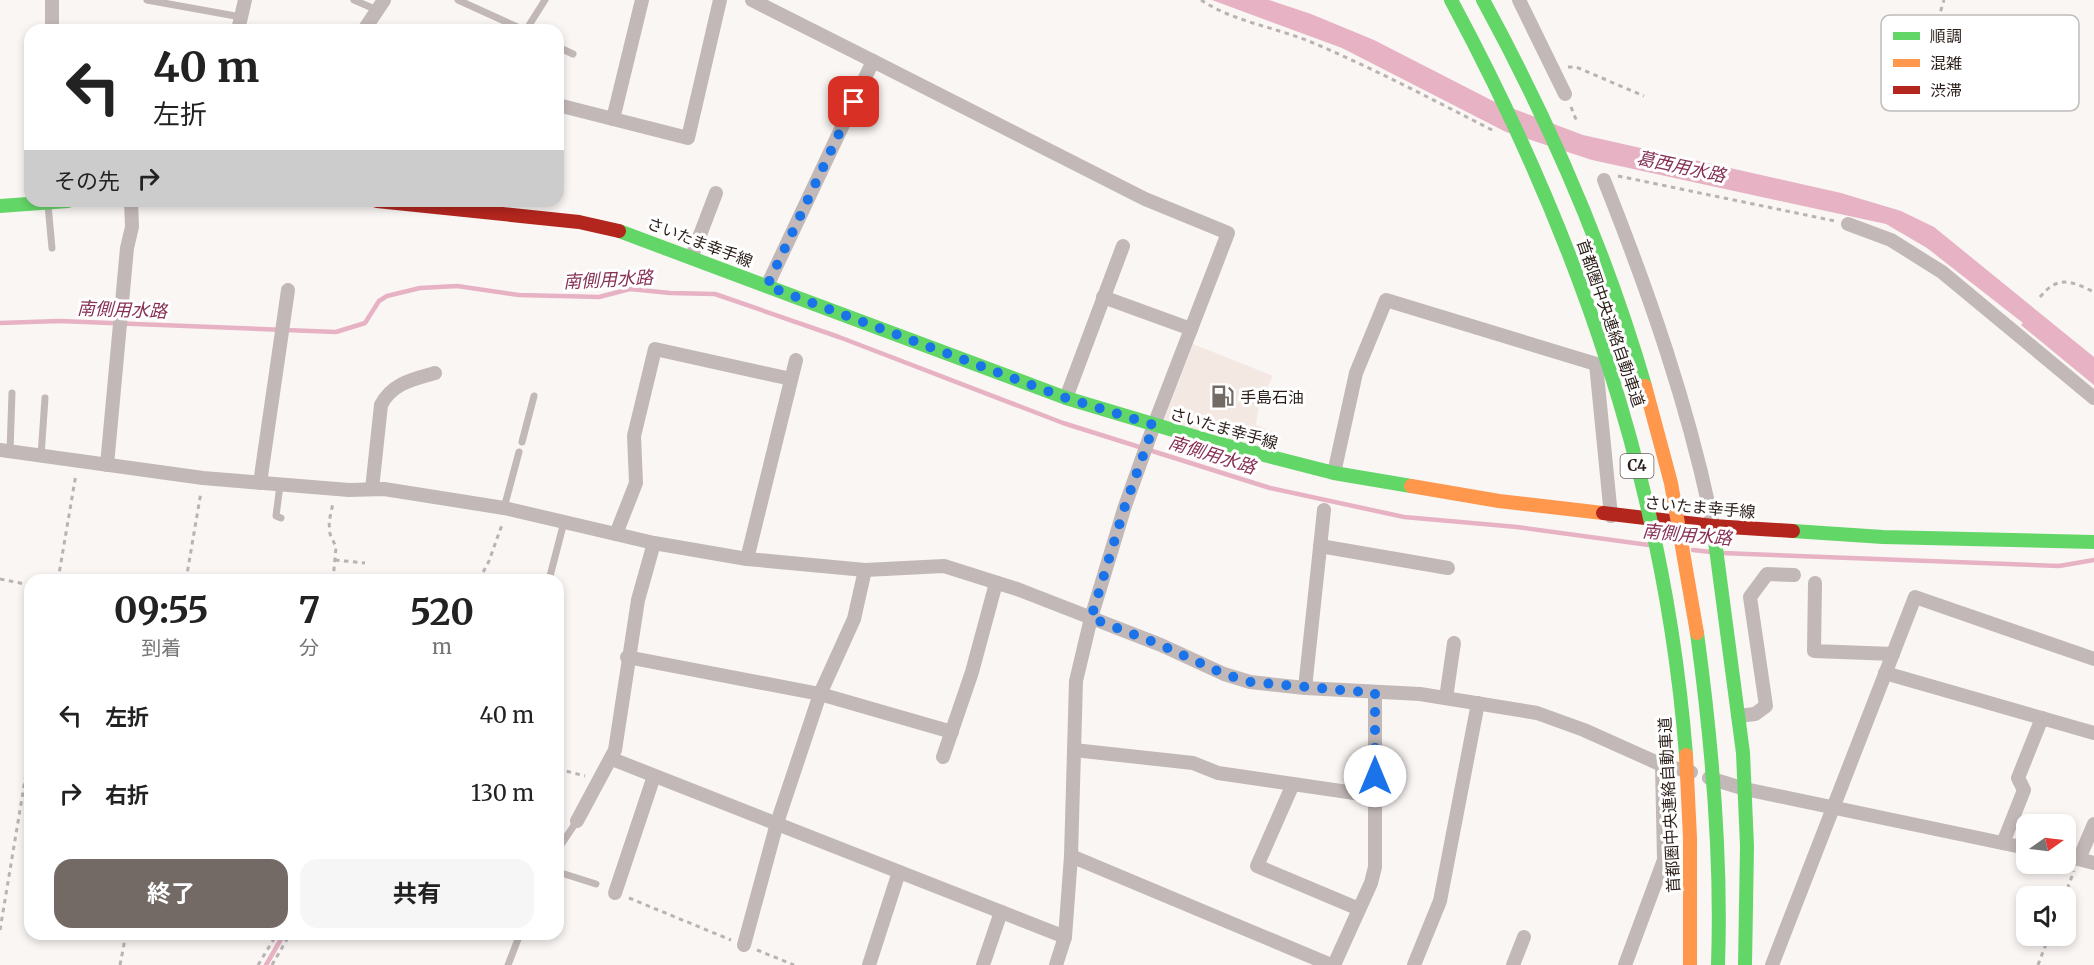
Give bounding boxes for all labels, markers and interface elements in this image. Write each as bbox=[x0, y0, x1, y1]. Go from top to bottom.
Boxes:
legend bbox=[1881, 15, 2079, 111]
text: 順調 bbox=[1930, 26, 1962, 46]
text: 40 m bbox=[153, 41, 259, 93]
icon: left bbox=[54, 48, 132, 126]
text: 混雑 bbox=[1930, 53, 1962, 73]
pin bbox=[828, 76, 879, 127]
text: 渋滞 bbox=[1930, 80, 1962, 100]
icon: arrive bbox=[837, 85, 870, 118]
text: 左折 bbox=[153, 97, 207, 131]
water label: 葛西用水路 bbox=[1635, 146, 1729, 188]
icon: right bbox=[132, 162, 165, 195]
text: その先 bbox=[54, 167, 120, 195]
street label: さいたま幸手線 bbox=[644, 213, 756, 271]
street label: 首都圏中央連絡自動車道 bbox=[1573, 237, 1649, 409]
water label: 南側用水路 bbox=[562, 266, 656, 293]
water label: 南側用水路 bbox=[77, 296, 169, 323]
fuel station icon: 手島石油 bbox=[1209, 384, 1235, 410]
place label: 手島石油 bbox=[1240, 387, 1304, 407]
street label: さいたま幸手線 bbox=[1168, 403, 1280, 453]
water label: 南側用水路 bbox=[1166, 430, 1260, 479]
road number: C4 bbox=[1620, 454, 1654, 478]
street label: さいたま幸手線 bbox=[1644, 492, 1756, 522]
water label: 南側用水路 bbox=[1641, 519, 1735, 550]
text: 09:55 bbox=[114, 588, 209, 633]
text: 7 bbox=[298, 588, 320, 633]
text: 520 bbox=[410, 590, 474, 635]
text: m bbox=[432, 634, 452, 659]
text: 到着 bbox=[141, 635, 181, 660]
text: 分 bbox=[299, 635, 319, 660]
icon: left bbox=[54, 699, 87, 732]
text: 40 m bbox=[479, 701, 534, 729]
text: 左折 bbox=[105, 703, 149, 731]
street label: 首都圏中央連絡自動車道 bbox=[1654, 717, 1684, 893]
position arrow bbox=[1343, 744, 1407, 808]
icon: right bbox=[54, 777, 87, 810]
text: 130 m bbox=[471, 779, 534, 807]
text: 右折 bbox=[105, 781, 149, 809]
north arrow bbox=[2016, 814, 2076, 874]
map controls bbox=[2016, 814, 2076, 946]
button: 終了 bbox=[54, 859, 288, 928]
button: 共有 bbox=[300, 859, 534, 928]
button: sound bbox=[2016, 886, 2076, 946]

